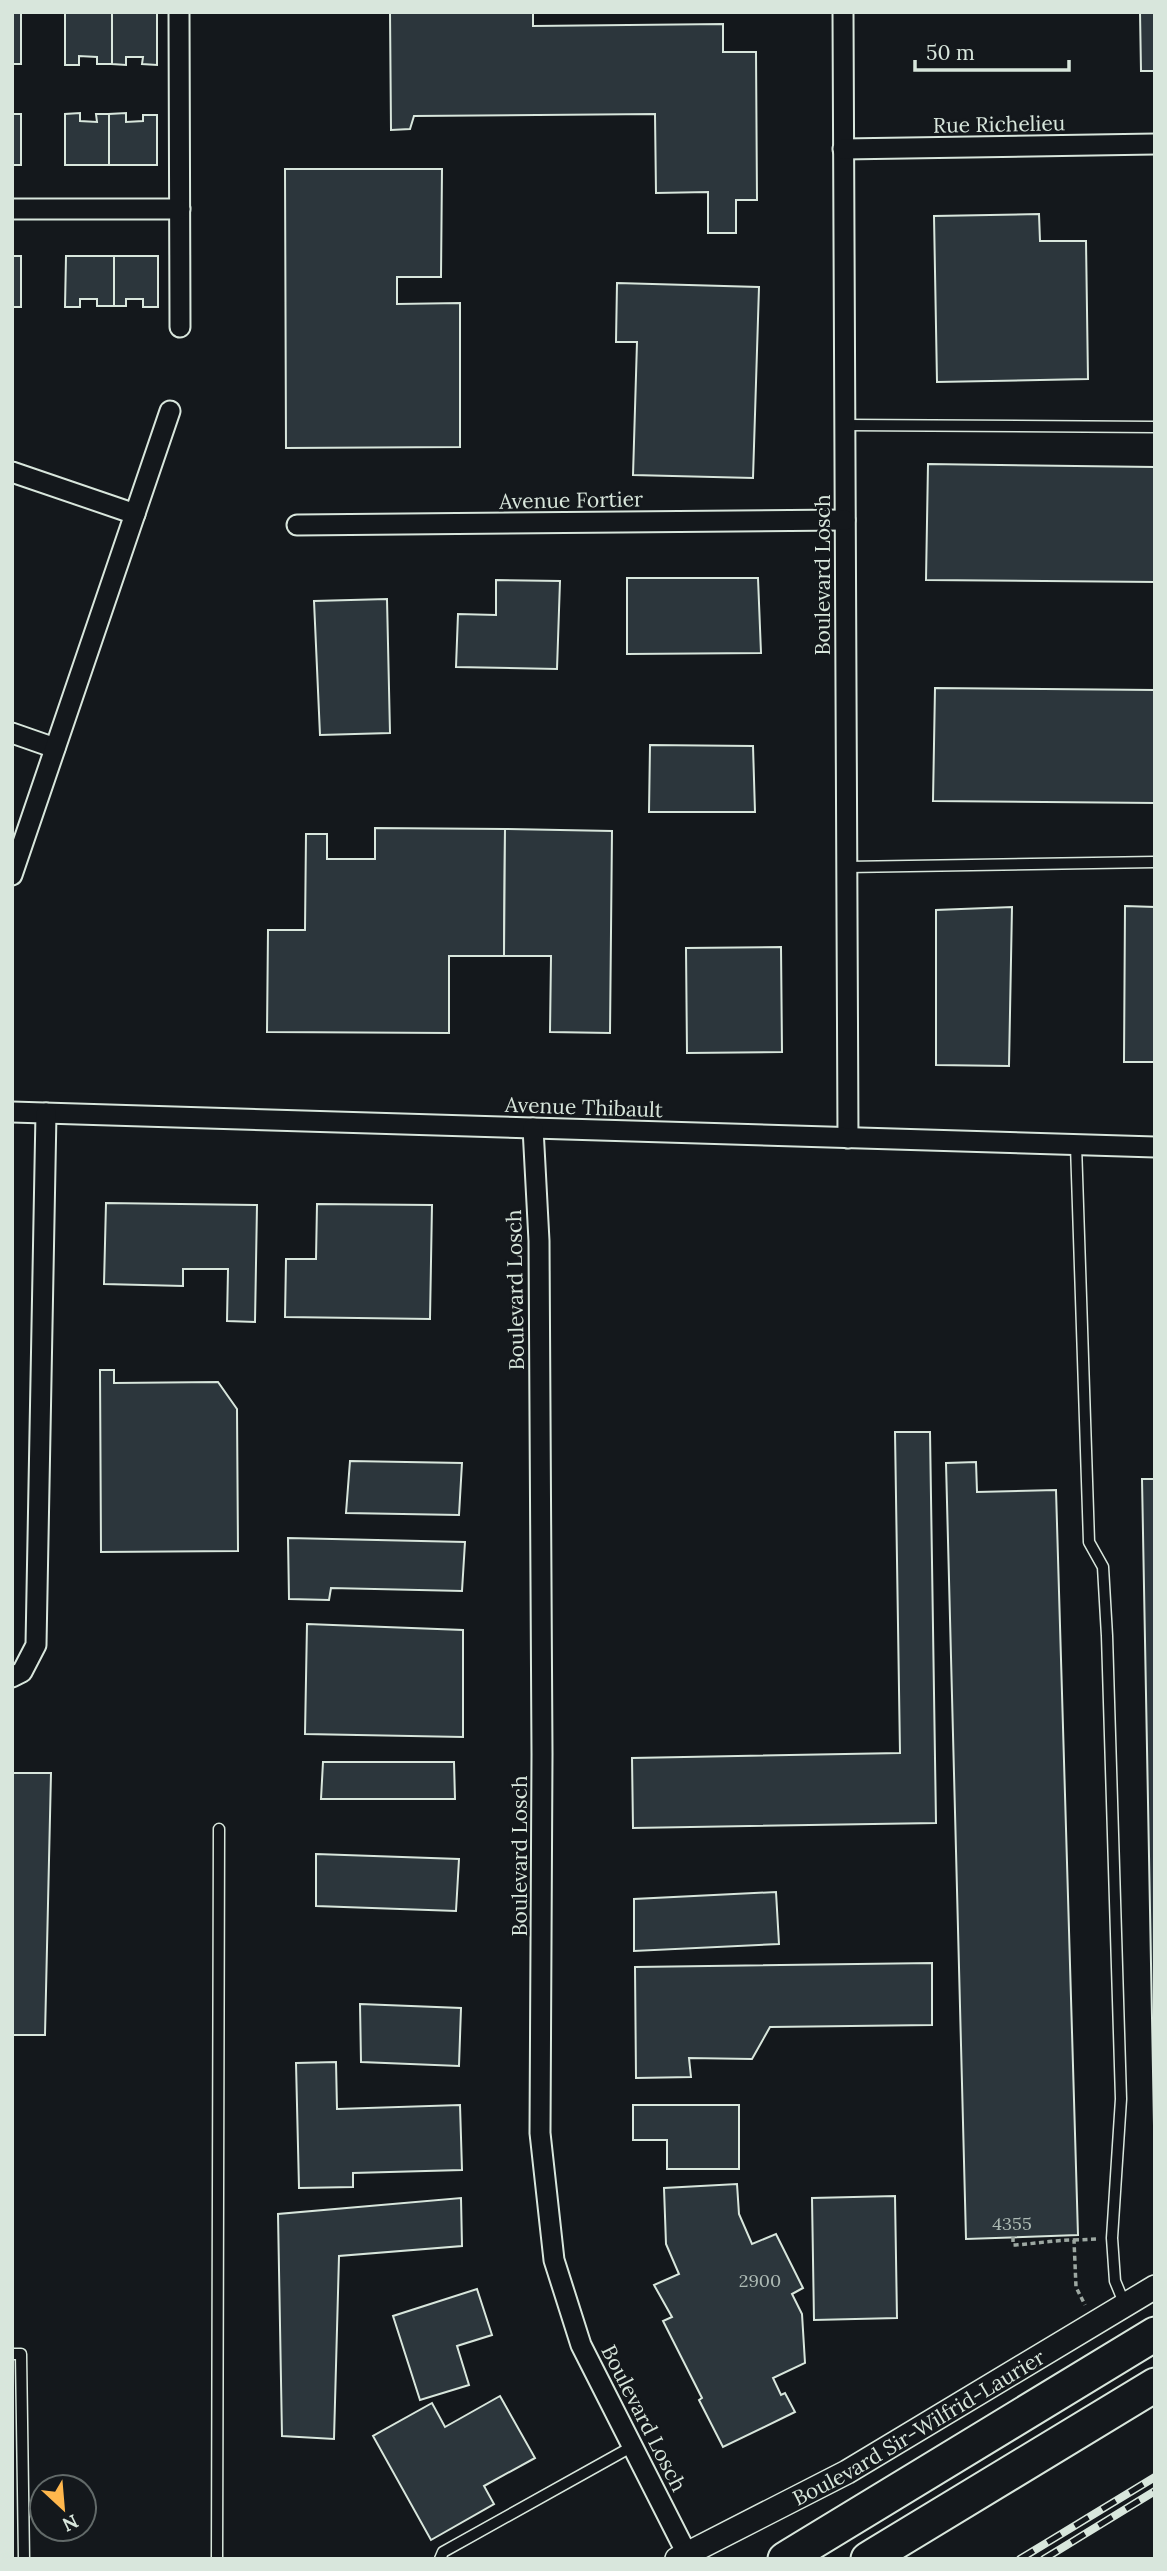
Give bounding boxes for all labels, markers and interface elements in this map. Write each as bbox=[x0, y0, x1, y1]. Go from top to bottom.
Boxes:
scale bar bbox=[915, 28, 1069, 72]
text: 50 m bbox=[926, 39, 975, 66]
street label: Rue Richelieu bbox=[933, 109, 1065, 139]
street label: Avenue Fortier bbox=[498, 485, 643, 515]
street label: Boulevard Losch bbox=[809, 494, 836, 656]
street label: Avenue Thibault bbox=[504, 1091, 664, 1123]
street label: Boulevard Losch bbox=[500, 1209, 530, 1371]
street label: Boulevard Losch bbox=[506, 1775, 533, 1937]
house number: 4355 bbox=[992, 2212, 1032, 2235]
house number: 2900 bbox=[739, 2269, 781, 2292]
street label: Boulevard Losch bbox=[595, 2340, 693, 2496]
street label: Boulevard Sir-Wilfrid-Laurier bbox=[788, 2343, 1049, 2511]
north arrow bbox=[28, 2473, 98, 2543]
text: N bbox=[58, 2509, 82, 2537]

